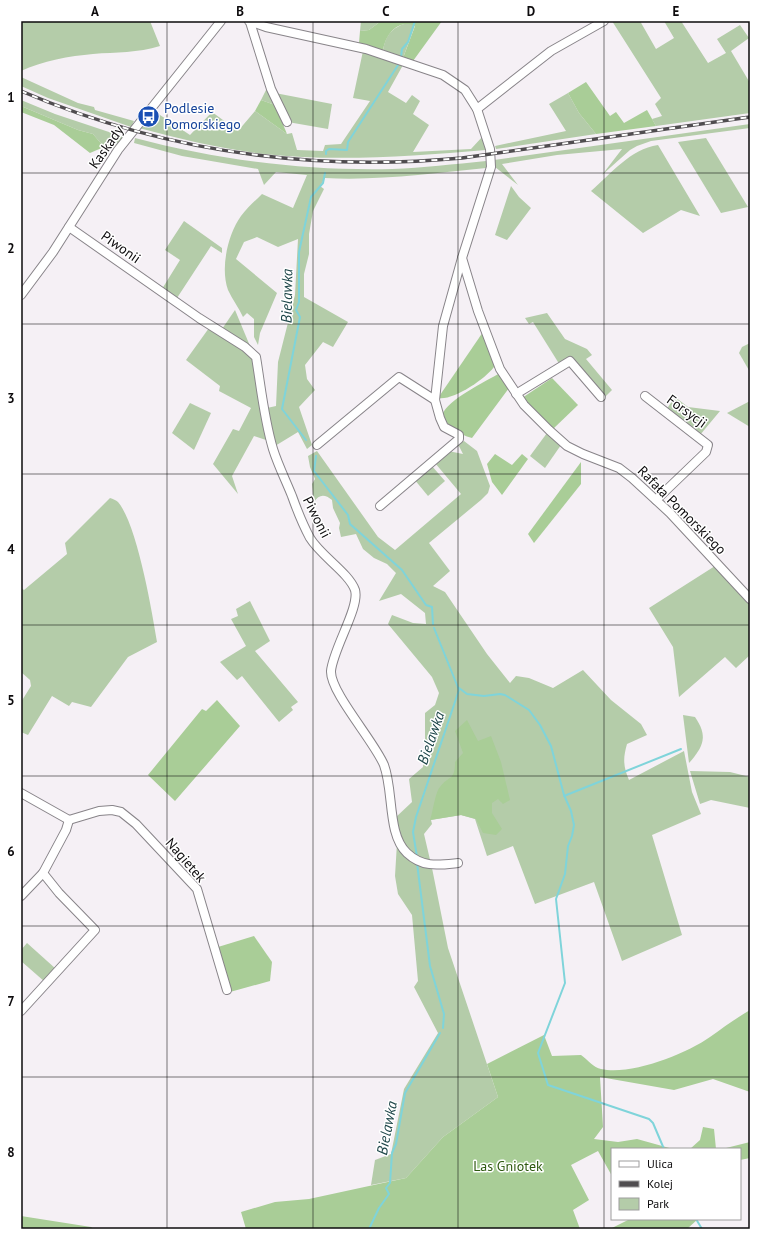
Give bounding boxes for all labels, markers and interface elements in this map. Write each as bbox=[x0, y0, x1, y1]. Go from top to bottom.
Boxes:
text: A bbox=[91, 3, 99, 20]
text: B bbox=[236, 3, 244, 20]
text: C bbox=[382, 3, 390, 20]
text: D bbox=[527, 3, 535, 20]
text: E bbox=[673, 3, 680, 20]
text: 1 bbox=[7, 89, 15, 106]
place label: Podlesie Pomorskiego bbox=[164, 99, 241, 133]
bus stop icon: Podlesie Pomorskiego bbox=[136, 103, 162, 129]
street label: Kaskady bbox=[85, 122, 128, 172]
street label: Piwonii bbox=[98, 227, 144, 267]
text: 2 bbox=[7, 240, 15, 257]
water label: Bielawka bbox=[277, 268, 296, 323]
text: 3 bbox=[7, 390, 15, 407]
street label: Forsycji bbox=[663, 390, 711, 432]
street label: Rafała Pomorskiego bbox=[634, 462, 730, 558]
street label: Piwonii bbox=[299, 493, 335, 541]
text: 4 bbox=[7, 541, 15, 558]
text: 5 bbox=[7, 692, 15, 709]
water label: Bielawka bbox=[413, 708, 449, 767]
street label: Nagietek bbox=[162, 834, 210, 886]
text: 6 bbox=[7, 843, 15, 860]
text: 7 bbox=[7, 993, 15, 1010]
water label: Bielawka bbox=[372, 1099, 401, 1156]
text: 8 bbox=[7, 1144, 15, 1161]
legend bbox=[611, 1148, 741, 1220]
text: Ulica bbox=[647, 1156, 673, 1171]
park label: Las Gniotek bbox=[473, 1157, 543, 1175]
text: Kolej bbox=[647, 1176, 673, 1191]
text: Park bbox=[647, 1196, 669, 1211]

